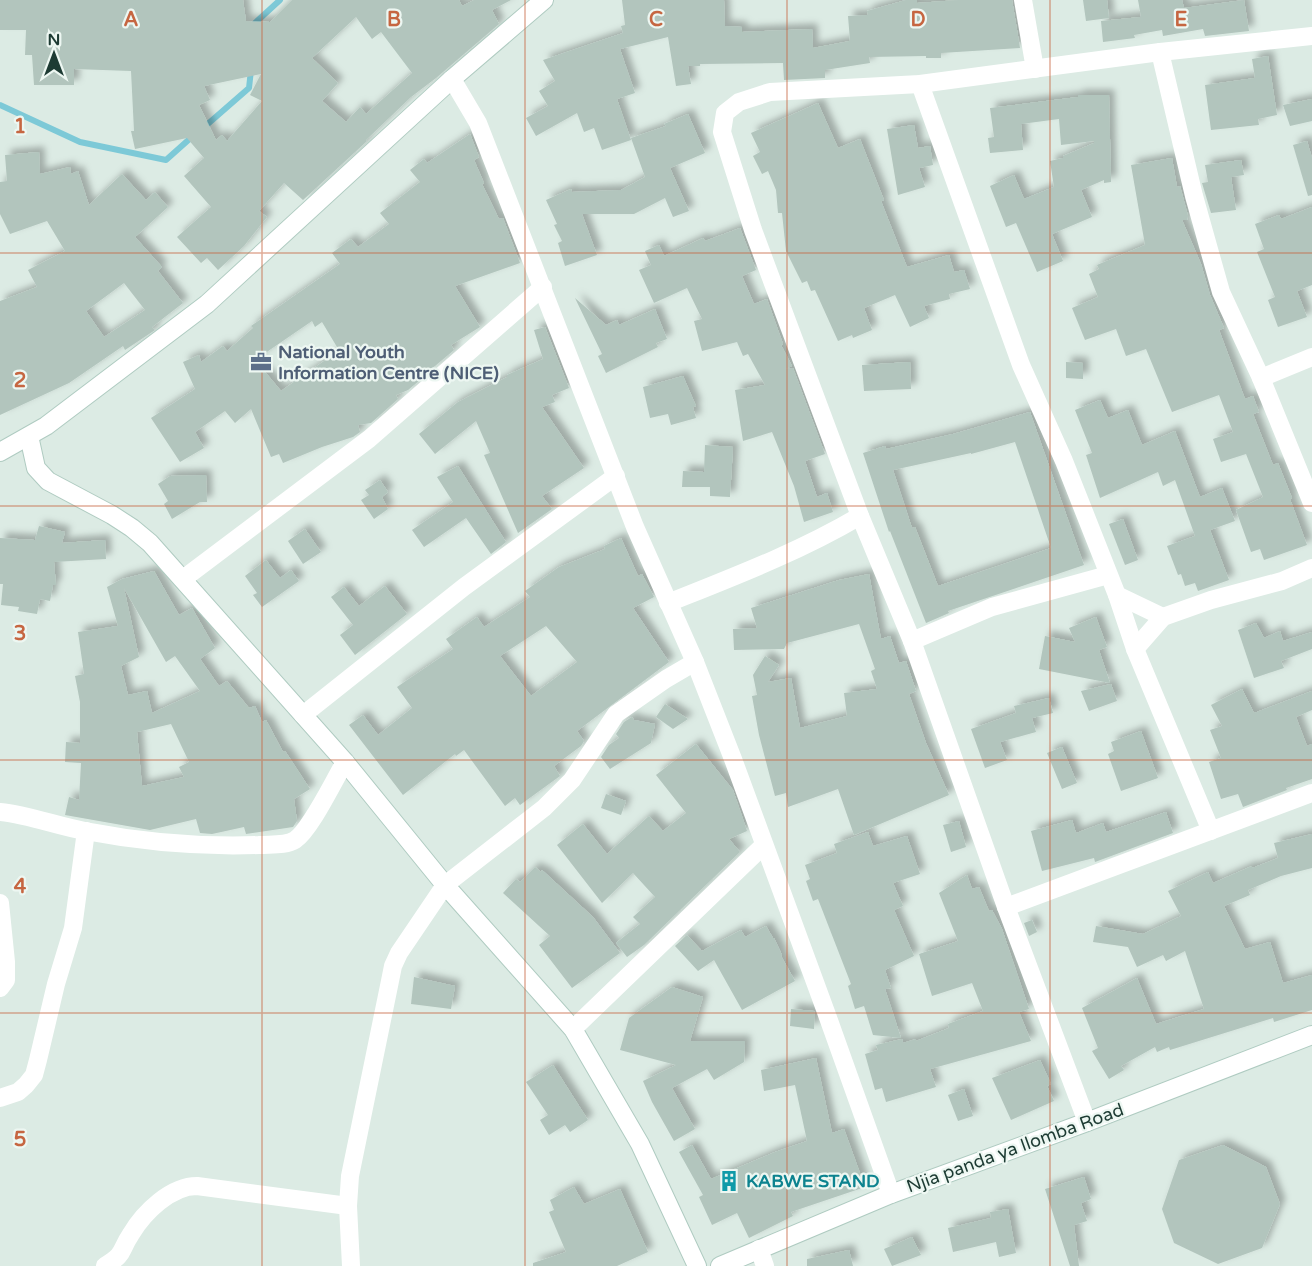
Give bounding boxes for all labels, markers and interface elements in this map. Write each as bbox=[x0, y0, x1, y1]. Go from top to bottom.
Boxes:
text: A bbox=[124, 8, 139, 32]
text: B bbox=[387, 8, 401, 32]
text: C bbox=[649, 8, 663, 32]
text: D bbox=[910, 8, 926, 32]
text: E bbox=[1175, 8, 1188, 32]
north arrow bbox=[24, 24, 84, 84]
text: N bbox=[48, 30, 60, 50]
text: 1 bbox=[14, 115, 26, 139]
place label: National Youth Information Centre (NICE) bbox=[278, 341, 499, 384]
office icon: National Youth Information Centre (NICE) bbox=[249, 350, 273, 374]
text: 2 bbox=[14, 369, 26, 393]
text: 3 bbox=[14, 622, 26, 646]
text: 4 bbox=[14, 875, 27, 899]
street label: Njia panda ya Ilomba Road bbox=[903, 1098, 1127, 1198]
text: 5 bbox=[14, 1128, 26, 1152]
building icon: KABWE STAND bbox=[717, 1169, 741, 1193]
place label: KABWE STAND bbox=[746, 1170, 880, 1192]

